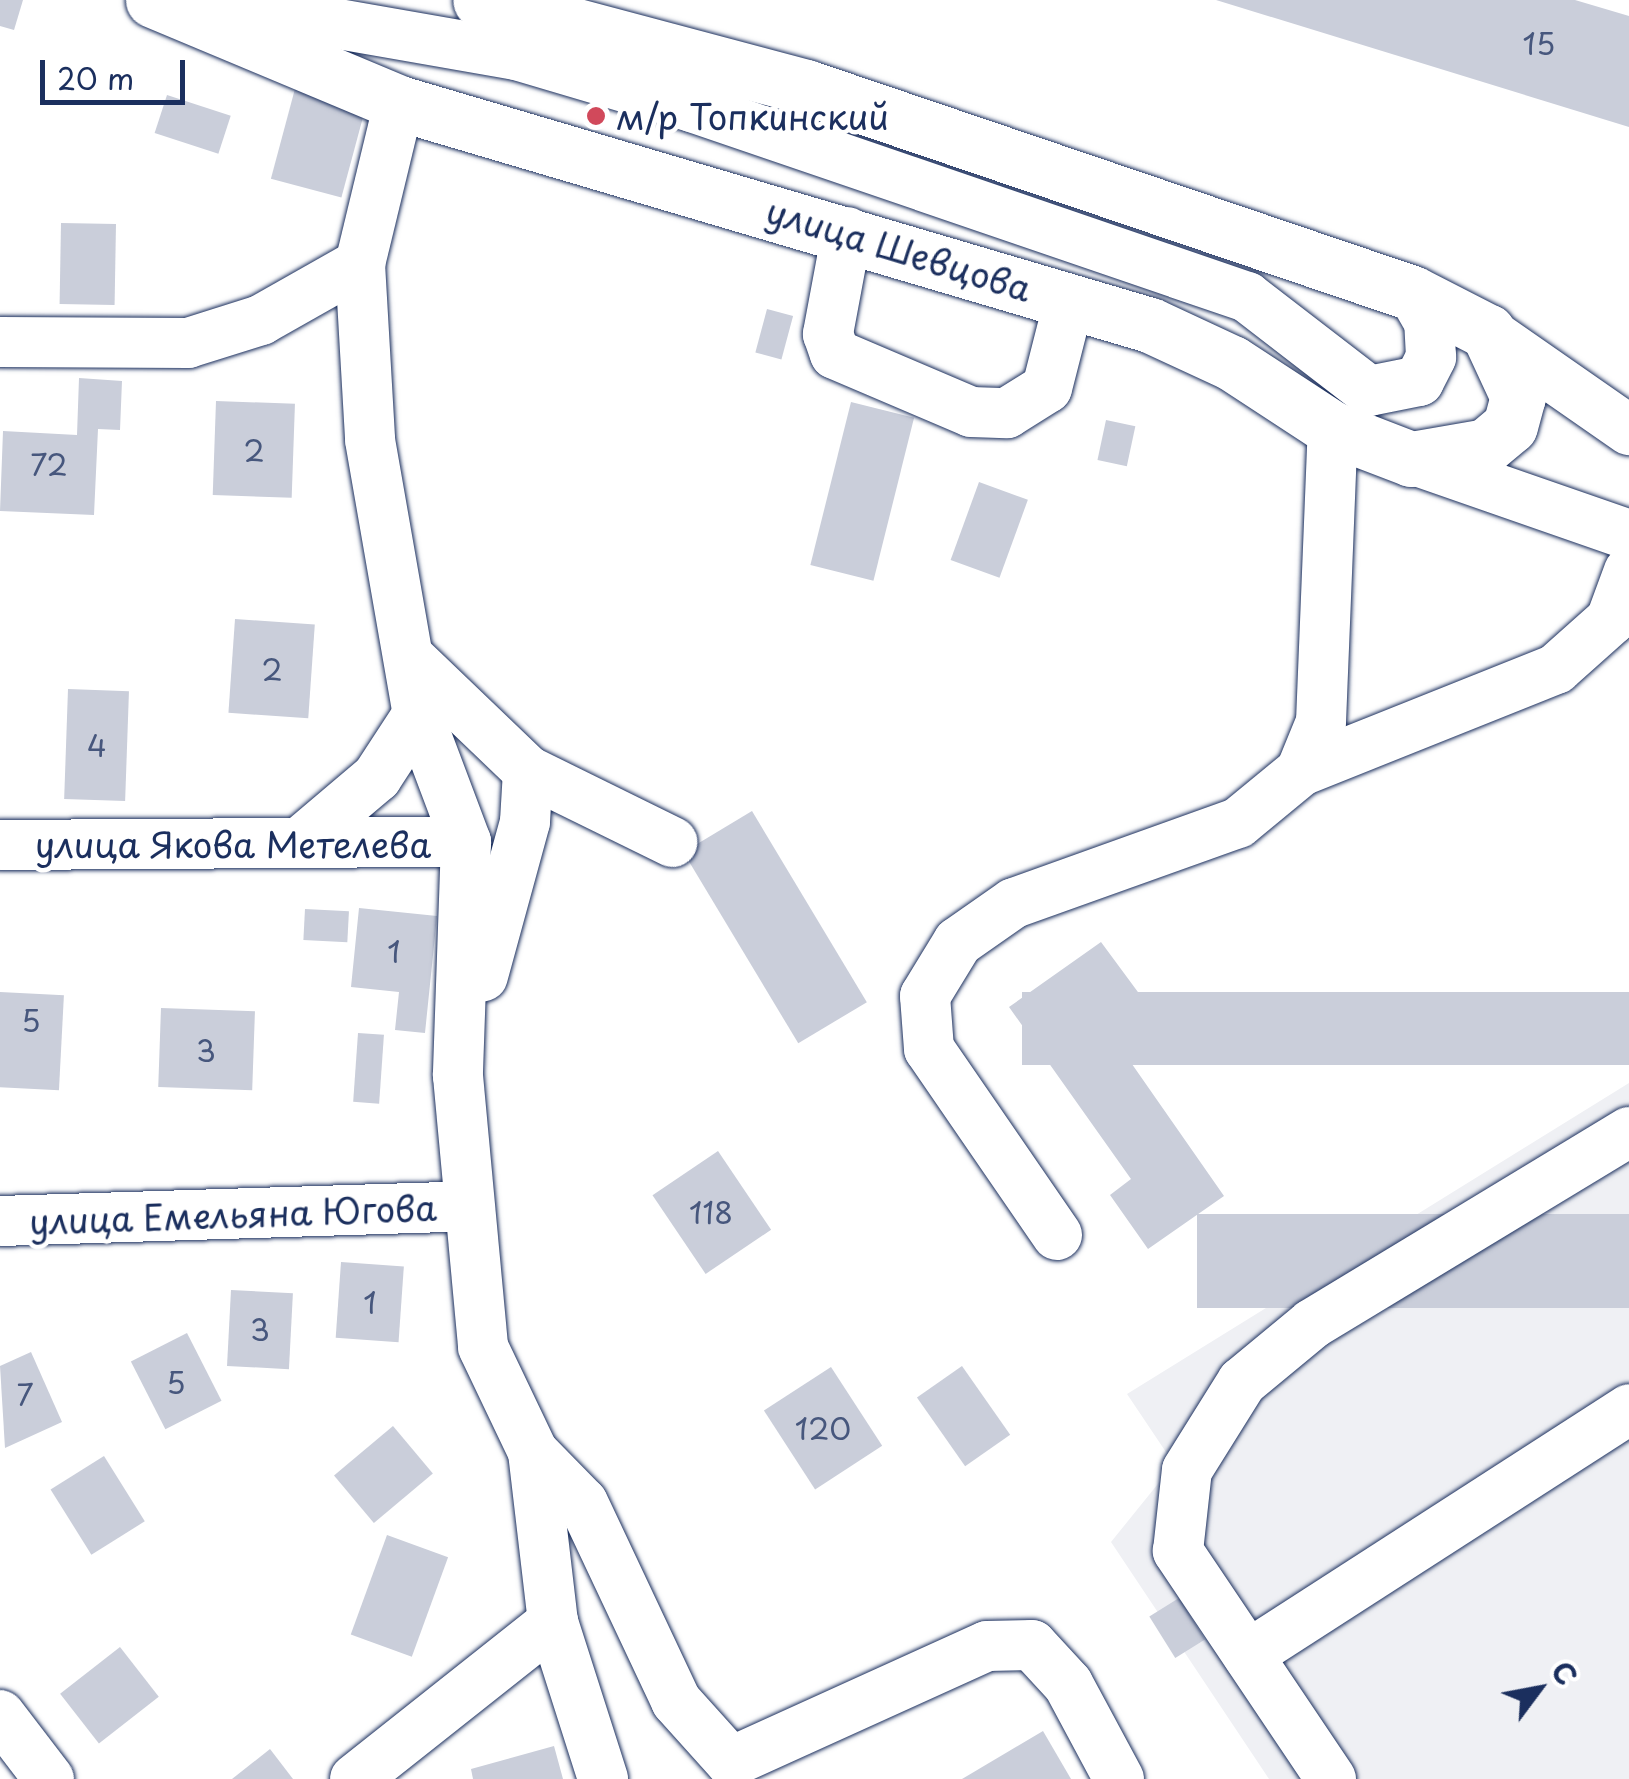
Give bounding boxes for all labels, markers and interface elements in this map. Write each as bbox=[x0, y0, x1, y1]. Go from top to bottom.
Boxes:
house number: 15 bbox=[1523, 25, 1555, 61]
scale bar bbox=[45, 40, 190, 102]
text: 20 m bbox=[57, 55, 134, 100]
place label: м/р Топкинский bbox=[616, 95, 891, 137]
marker: м/р Топкинский bbox=[585, 105, 607, 127]
street label: улица Шевцова bbox=[761, 188, 1037, 310]
house number: 2 bbox=[243, 432, 265, 468]
house number: 72 bbox=[30, 446, 68, 482]
house number: 2 bbox=[261, 651, 283, 687]
house number: 4 bbox=[87, 727, 107, 763]
street label: улица Якова Метелева bbox=[35, 823, 431, 865]
house number: 1 bbox=[387, 933, 401, 969]
house number: 5 bbox=[21, 1002, 41, 1038]
house number: 3 bbox=[196, 1032, 216, 1068]
street label: улица Емельяна Югова bbox=[27, 1186, 439, 1242]
house number: 118 bbox=[689, 1194, 733, 1230]
house number: 1 bbox=[363, 1284, 377, 1320]
house number: 3 bbox=[250, 1311, 270, 1347]
house number: 5 bbox=[166, 1364, 186, 1400]
house number: 7 bbox=[16, 1376, 34, 1412]
house number: 120 bbox=[795, 1410, 851, 1446]
north arrow bbox=[1489, 1639, 1589, 1739]
text: С bbox=[1541, 1653, 1589, 1693]

